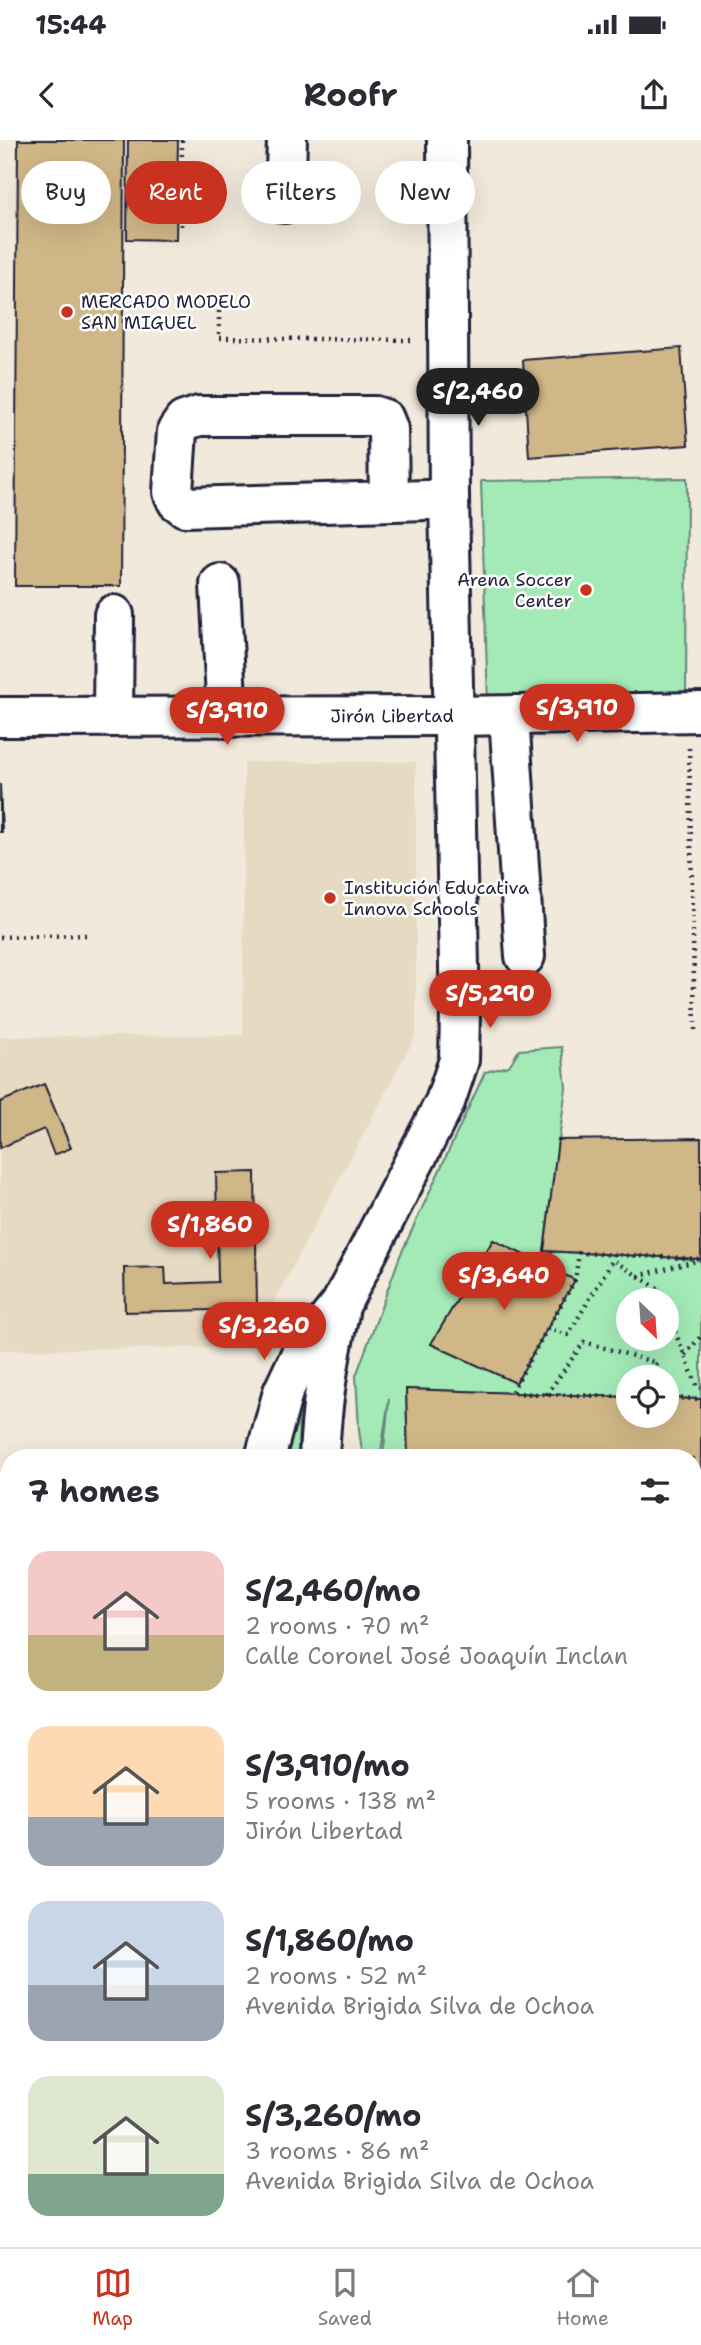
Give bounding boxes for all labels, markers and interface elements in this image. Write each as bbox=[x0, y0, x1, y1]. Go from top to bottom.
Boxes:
text: 15:44 bbox=[35, 7, 106, 42]
text: Roofr bbox=[303, 73, 398, 116]
icon: back bbox=[28, 76, 66, 114]
icon: share bbox=[635, 76, 673, 114]
chip: Buy bbox=[21, 161, 111, 224]
chip: Rent bbox=[125, 161, 227, 224]
chip: Filters bbox=[241, 161, 361, 224]
chip: New bbox=[375, 161, 475, 224]
place label: MERCADO MODELO SAN MIGUEL bbox=[81, 290, 251, 335]
marker: MERCADO MODELO SAN MIGUEL bbox=[59, 304, 75, 320]
pin: S/2,460 bbox=[413, 369, 543, 428]
text: S/2,460 bbox=[432, 376, 524, 406]
place label: Arena Soccer Center bbox=[457, 568, 572, 613]
marker: Arena Soccer Center bbox=[578, 582, 594, 598]
pin: S/3,910 bbox=[512, 684, 642, 744]
pin: S/3,910 bbox=[162, 688, 292, 747]
text: S/3,910 bbox=[536, 692, 618, 722]
text: S/3,910 bbox=[186, 695, 268, 725]
street label: Jirón Libertad bbox=[330, 704, 454, 728]
place label: Institución Educativa Innova Schools bbox=[344, 876, 529, 921]
marker: Institución Educativa Innova Schools bbox=[322, 890, 338, 906]
pin: S/5,290 bbox=[425, 970, 555, 1030]
text: S/5,290 bbox=[445, 978, 535, 1008]
pin: S/1,860 bbox=[145, 1202, 275, 1261]
text: S/1,860 bbox=[167, 1209, 253, 1239]
pin: S/3,640 bbox=[439, 1252, 569, 1312]
text: S/3,640 bbox=[458, 1260, 550, 1290]
north arrow bbox=[616, 1288, 679, 1351]
map controls bbox=[616, 1288, 679, 1428]
pin: S/3,260 bbox=[199, 1302, 329, 1362]
text: S/3,260 bbox=[218, 1310, 310, 1340]
button: locate bbox=[616, 1365, 679, 1428]
text: 7 homes bbox=[28, 1471, 160, 1512]
icon: filters bbox=[636, 1472, 674, 1510]
text: S/2,460/mo bbox=[245, 1570, 421, 1611]
icon: home bbox=[84, 1579, 168, 1663]
text: 2 rooms · 70 m² bbox=[245, 1611, 430, 1641]
text: Calle Coronel José Joaquín Inclan bbox=[245, 1641, 628, 1671]
text: S/3,910/mo bbox=[245, 1745, 410, 1786]
icon: home bbox=[84, 1754, 168, 1838]
text: 5 rooms · 138 m² bbox=[245, 1786, 436, 1816]
text: Jirón Libertad bbox=[245, 1816, 403, 1846]
text: S/1,860/mo bbox=[245, 1920, 414, 1961]
icon: home bbox=[84, 1929, 168, 2013]
text: 2 rooms · 52 m² bbox=[245, 1961, 427, 1991]
text: Avenida Brigida Silva de Ochoa bbox=[245, 1991, 594, 2021]
text: S/3,260/mo bbox=[245, 2095, 421, 2136]
icon: home bbox=[84, 2104, 168, 2188]
text: 3 rooms · 86 m² bbox=[245, 2136, 430, 2166]
text: Avenida Brigida Silva de Ochoa bbox=[245, 2166, 594, 2196]
tab: Map bbox=[92, 2264, 133, 2331]
tab: Saved bbox=[318, 2264, 372, 2331]
tab: Home bbox=[556, 2264, 609, 2331]

